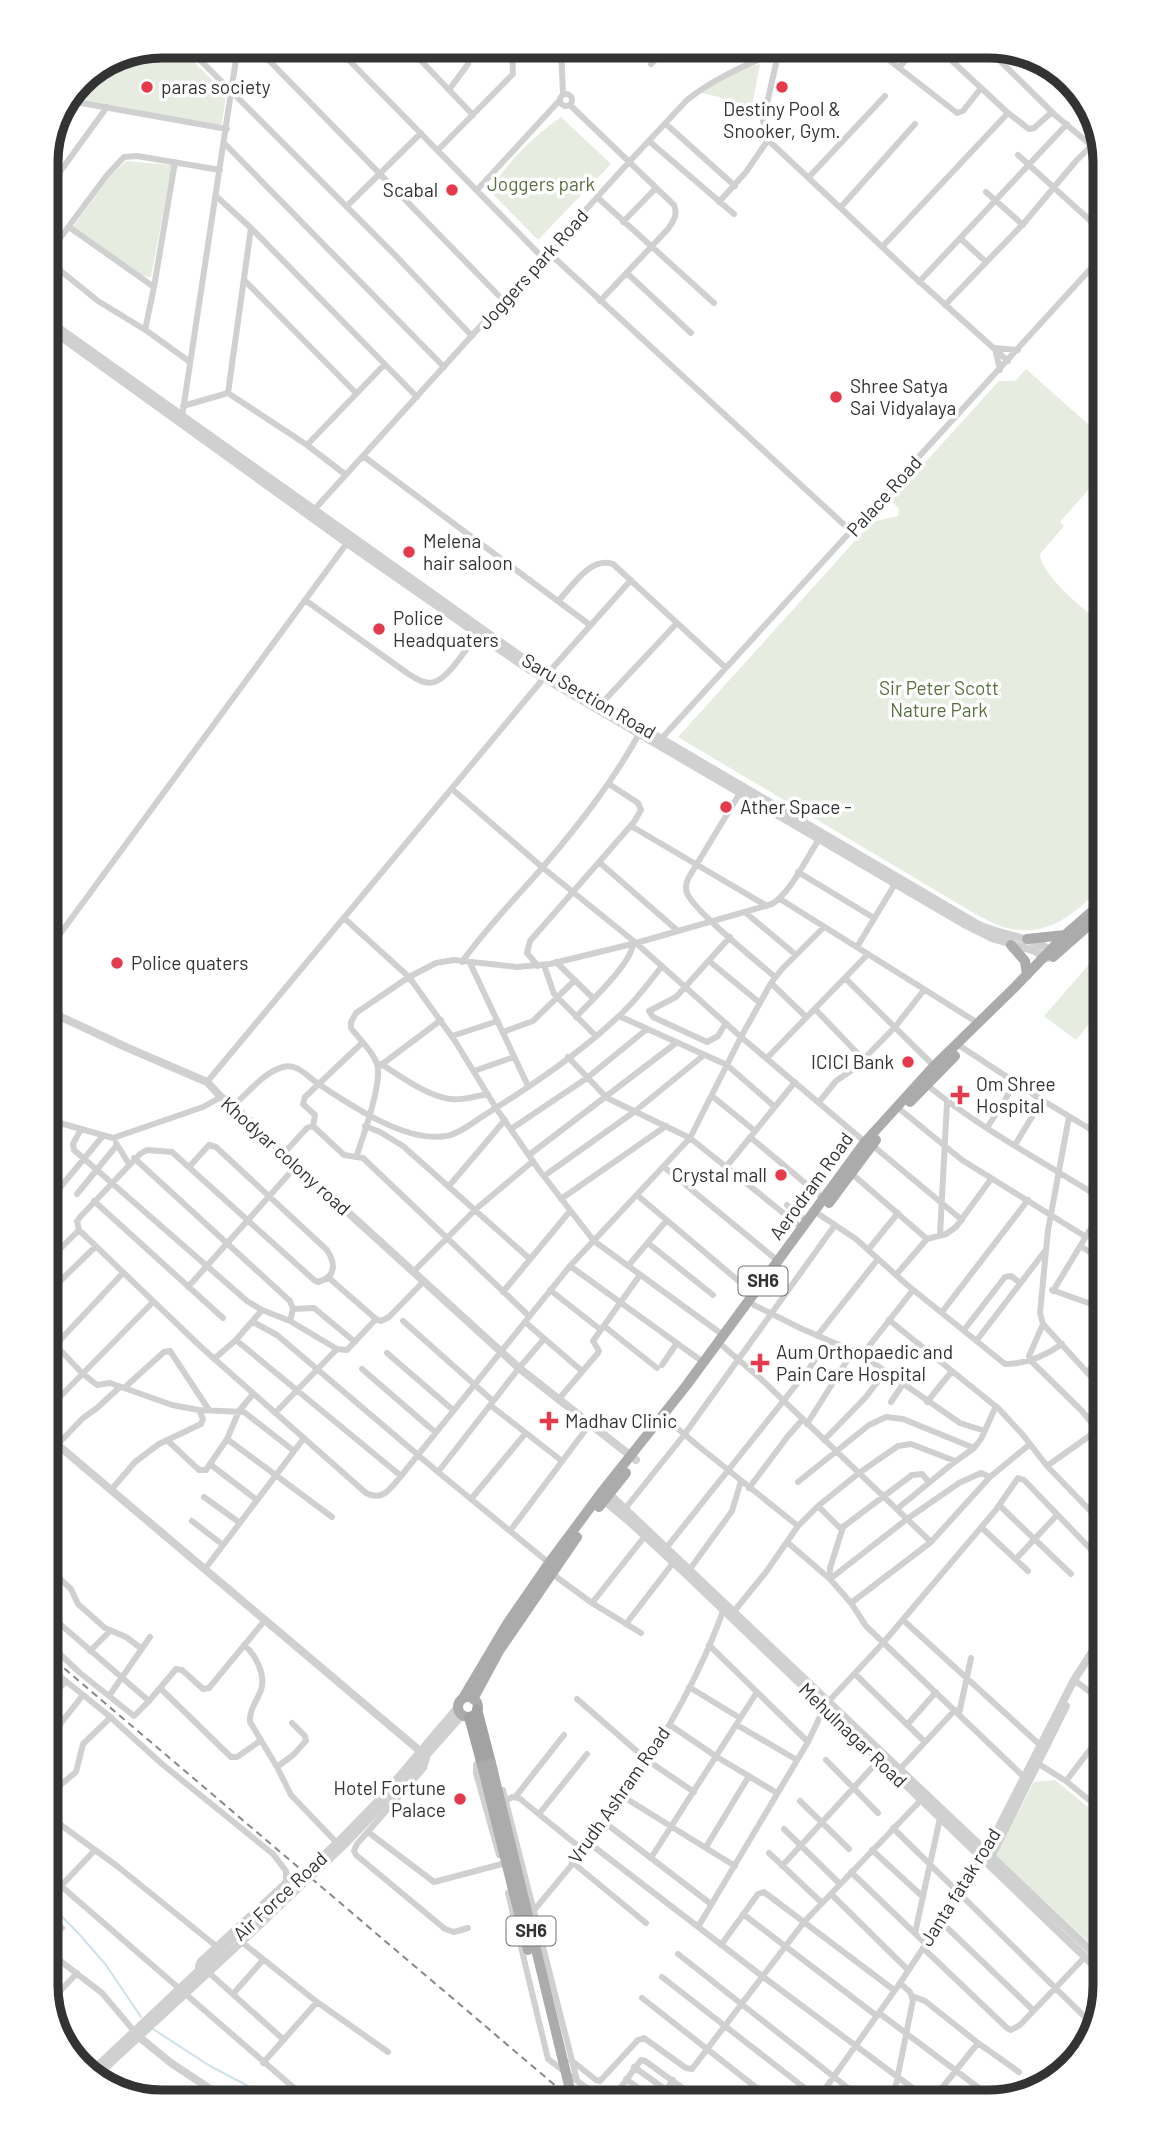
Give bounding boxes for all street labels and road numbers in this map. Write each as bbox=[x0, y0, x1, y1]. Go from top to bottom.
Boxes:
street label: Joggers park Road bbox=[473, 204, 593, 334]
street label: Palace Road bbox=[841, 451, 926, 541]
street label: Saru Section Road bbox=[518, 648, 660, 743]
street label: Khodyar colony road bbox=[217, 1091, 356, 1220]
street label: Aerodram Road bbox=[764, 1128, 857, 1244]
road number: SH6 bbox=[738, 1266, 788, 1296]
street label: Mehulnagar Road bbox=[795, 1677, 912, 1792]
street label: Vrudh Ashram Road bbox=[563, 1722, 674, 1867]
street label: Janta fatak road bbox=[914, 1824, 1005, 1950]
street label: Air Force Road bbox=[228, 1846, 331, 1945]
road number: SH6 bbox=[506, 1916, 556, 1945]

